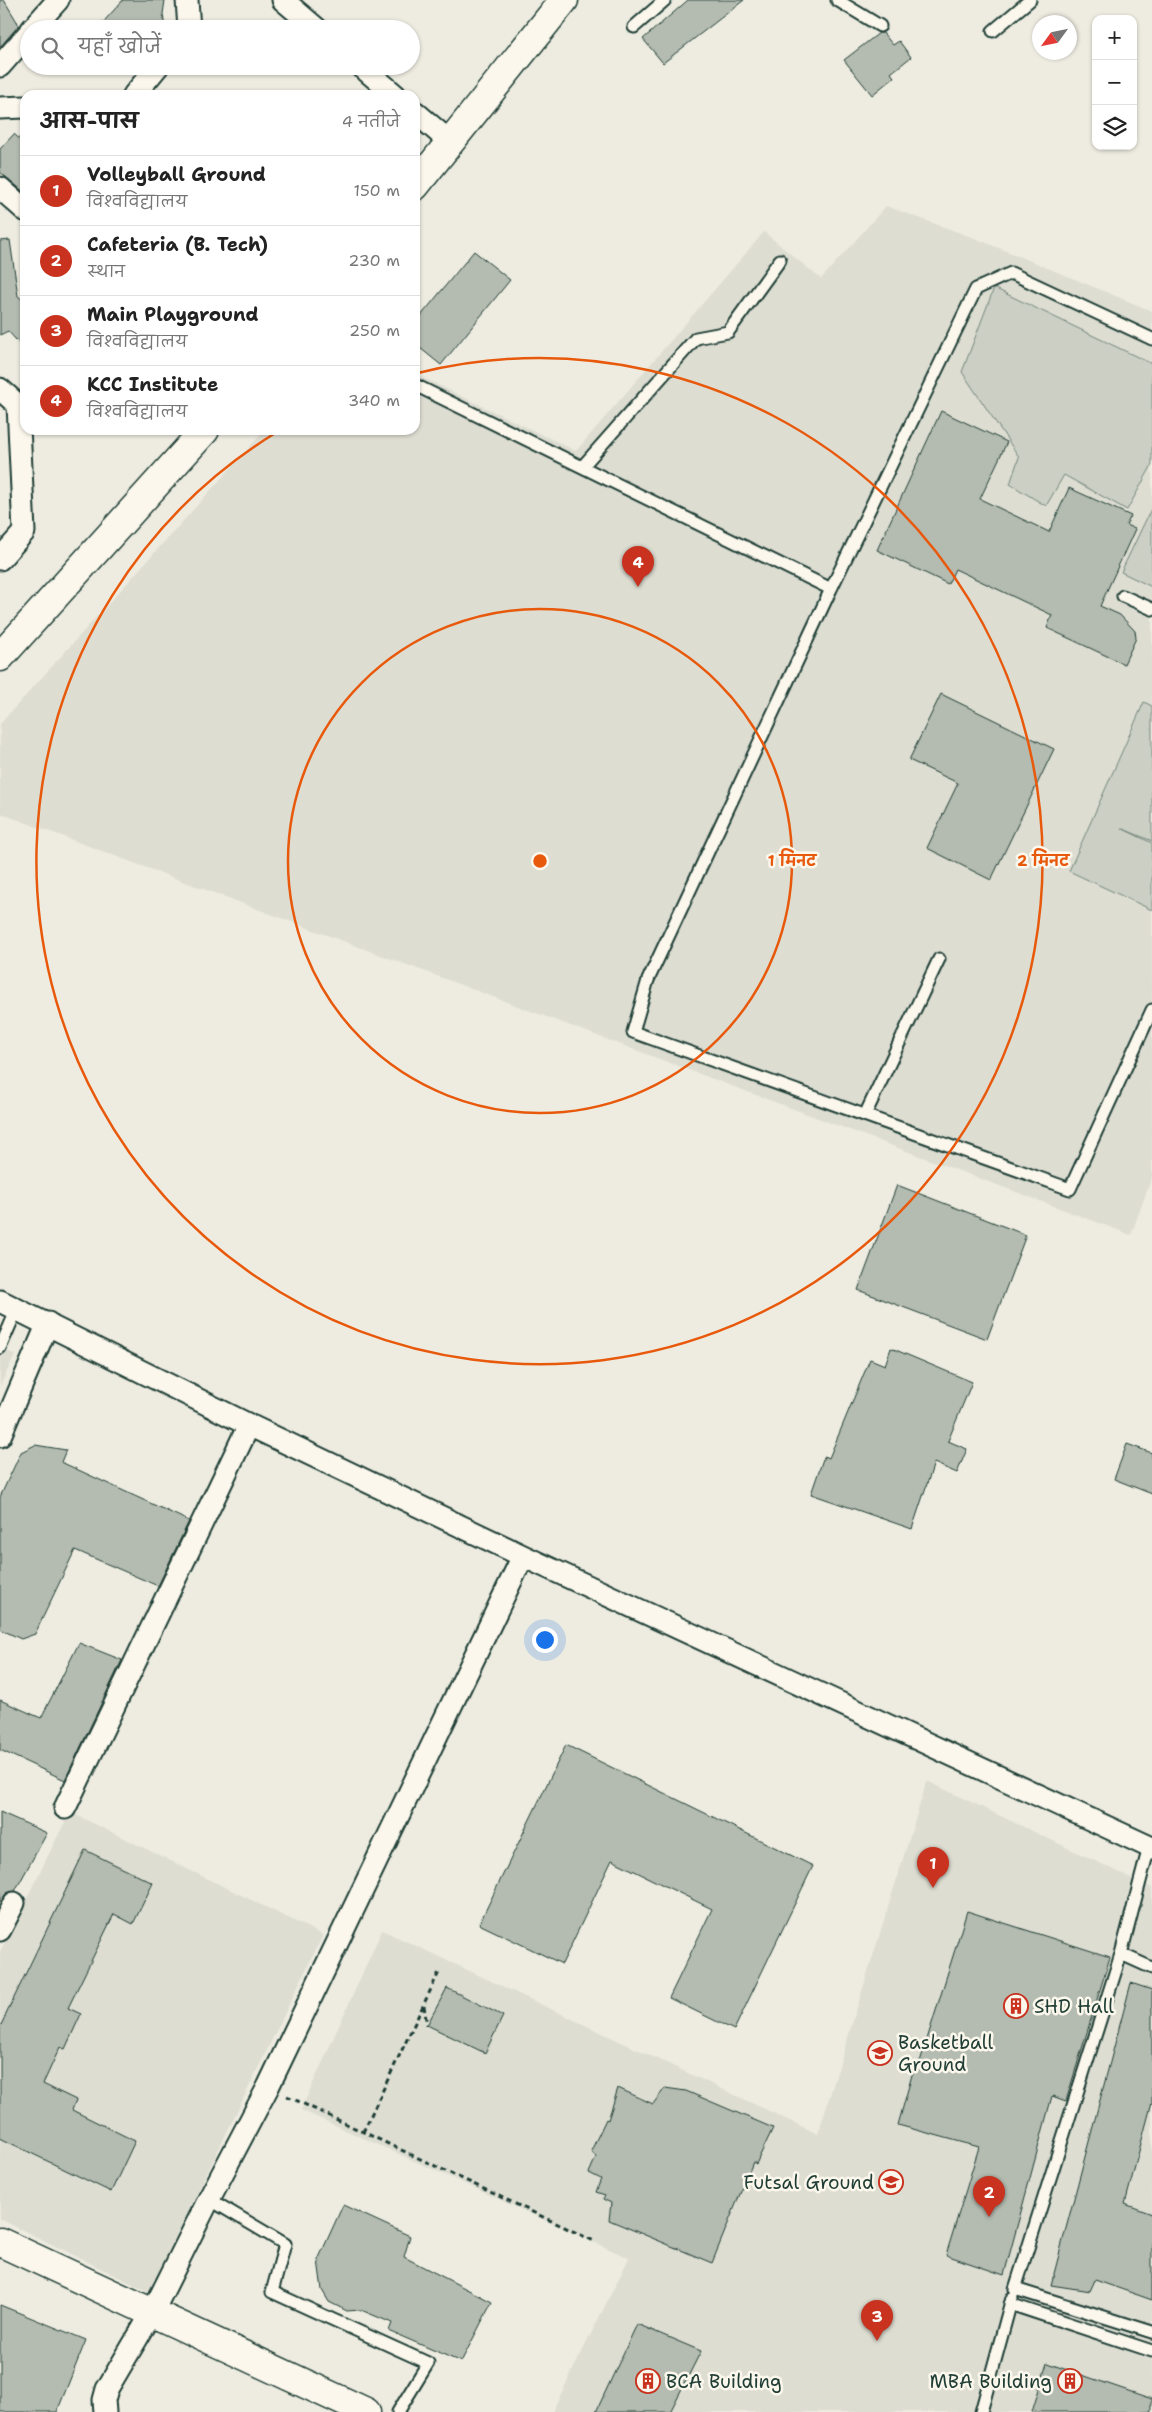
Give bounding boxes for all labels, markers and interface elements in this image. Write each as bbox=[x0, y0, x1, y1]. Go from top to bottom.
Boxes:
north arrow bbox=[1032, 15, 1077, 60]
map controls bbox=[1092, 15, 1137, 150]
button: + bbox=[1092, 15, 1137, 60]
search box bbox=[20, 20, 420, 75]
icon: search bbox=[38, 34, 66, 62]
text: यहाँ खोजें bbox=[78, 34, 161, 59]
button: − bbox=[1092, 60, 1137, 105]
button: layers bbox=[1092, 105, 1137, 150]
text: आस-पास bbox=[40, 107, 138, 135]
text: 4 नतीजे bbox=[342, 111, 400, 132]
text: Volleyball Ground bbox=[87, 162, 266, 187]
text: 1 bbox=[52, 180, 60, 201]
text: 150 m bbox=[353, 180, 400, 201]
text: विश्वविद्यालय bbox=[87, 191, 187, 212]
text: Cafeteria (B. Tech) bbox=[87, 232, 268, 257]
text: 2 bbox=[50, 250, 62, 271]
text: 230 m bbox=[348, 250, 400, 271]
text: स्थान bbox=[87, 261, 125, 282]
text: Main Playground bbox=[87, 302, 259, 327]
text: 3 bbox=[50, 320, 62, 341]
text: 250 m bbox=[349, 320, 400, 341]
text: विश्वविद्यालय bbox=[87, 331, 187, 352]
text: KCC Institute bbox=[87, 372, 218, 397]
text: 4 bbox=[50, 390, 62, 411]
text: 340 m bbox=[348, 390, 400, 411]
text: विश्वविद्यालय bbox=[87, 401, 187, 422]
pin: 4 bbox=[622, 546, 654, 587]
text: 1 मिनट bbox=[768, 848, 817, 871]
text: 2 मिनट bbox=[1017, 848, 1070, 871]
centre of rings bbox=[531, 852, 549, 870]
your location bbox=[532, 1627, 558, 1653]
pin: 1 bbox=[917, 1847, 949, 1888]
building icon: SHD Hall bbox=[1003, 1993, 1029, 2019]
place label: SHD Hall bbox=[1034, 1994, 1114, 2019]
place label: Basketball Ground bbox=[898, 2030, 993, 2077]
school or university icon: Basketball Ground bbox=[867, 2040, 893, 2066]
school or university icon: Futsal Ground bbox=[878, 2169, 904, 2195]
place label: Futsal Ground bbox=[743, 2170, 874, 2195]
pin: 2 bbox=[973, 2176, 1005, 2217]
pin: 3 bbox=[861, 2300, 893, 2341]
building icon: BCA Building bbox=[635, 2368, 661, 2394]
building icon: MBA Building bbox=[1057, 2368, 1083, 2394]
place label: BCA Building bbox=[666, 2369, 782, 2394]
place label: MBA Building bbox=[930, 2369, 1052, 2394]

